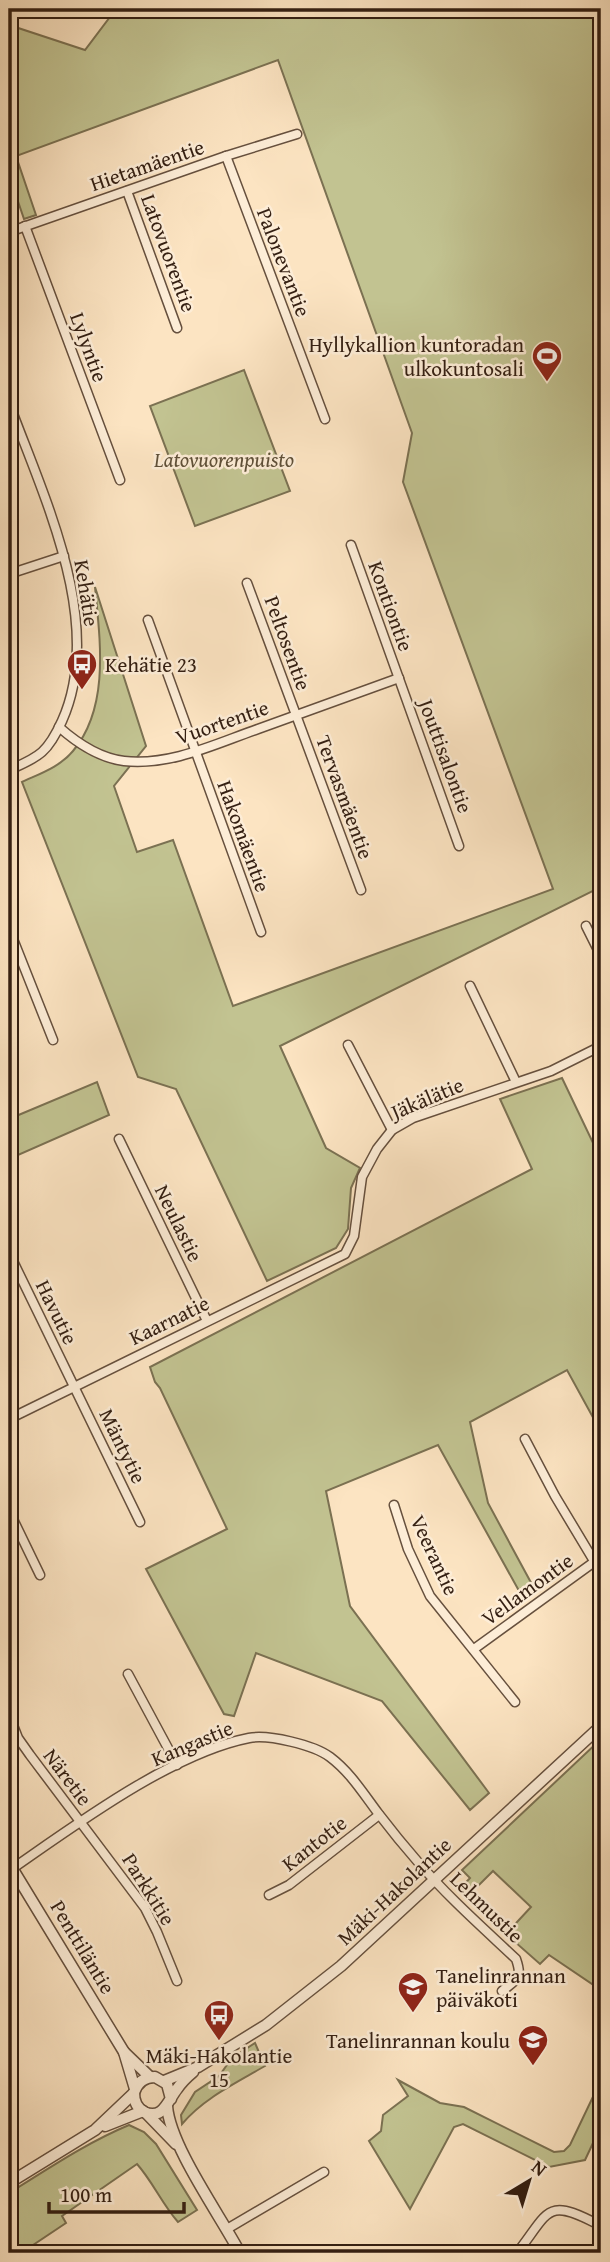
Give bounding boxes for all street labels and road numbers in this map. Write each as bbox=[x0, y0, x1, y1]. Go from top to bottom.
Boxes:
street label: Hietamäentie bbox=[86, 131, 208, 199]
street label: Latovuorentie bbox=[133, 190, 205, 316]
street label: Palonevantie bbox=[249, 203, 319, 321]
street label: Lylyntie bbox=[62, 308, 116, 386]
street label: Kehätie bbox=[66, 557, 108, 629]
street label: Kontiontie bbox=[360, 557, 422, 656]
street label: Peltosentie bbox=[257, 591, 319, 695]
street label: Vuortentie bbox=[171, 692, 273, 752]
street label: Jouttisalontie bbox=[410, 692, 481, 817]
street label: Tervasmäentie bbox=[308, 731, 382, 863]
street label: Hakomäentie bbox=[209, 776, 279, 896]
street label: Jäkälätie bbox=[383, 1069, 468, 1128]
street label: Neulastie bbox=[147, 1179, 211, 1267]
street label: Havutie bbox=[28, 1274, 86, 1350]
street label: Kaarnatie bbox=[124, 1287, 214, 1353]
street label: Mäntytie bbox=[92, 1403, 155, 1489]
street label: Veerantie bbox=[403, 1510, 467, 1600]
street label: Vellamontie bbox=[475, 1545, 579, 1633]
street label: Kangastie bbox=[146, 1712, 238, 1774]
street label: Näretie bbox=[36, 1742, 100, 1812]
street label: Kantotie bbox=[275, 1807, 353, 1878]
street label: Mäki-Hakolantie bbox=[330, 1830, 458, 1952]
street label: Parkkitie bbox=[115, 1847, 183, 1931]
street label: Lehmustie bbox=[443, 1864, 531, 1950]
street label: Penttiläntie bbox=[43, 1894, 123, 2000]

